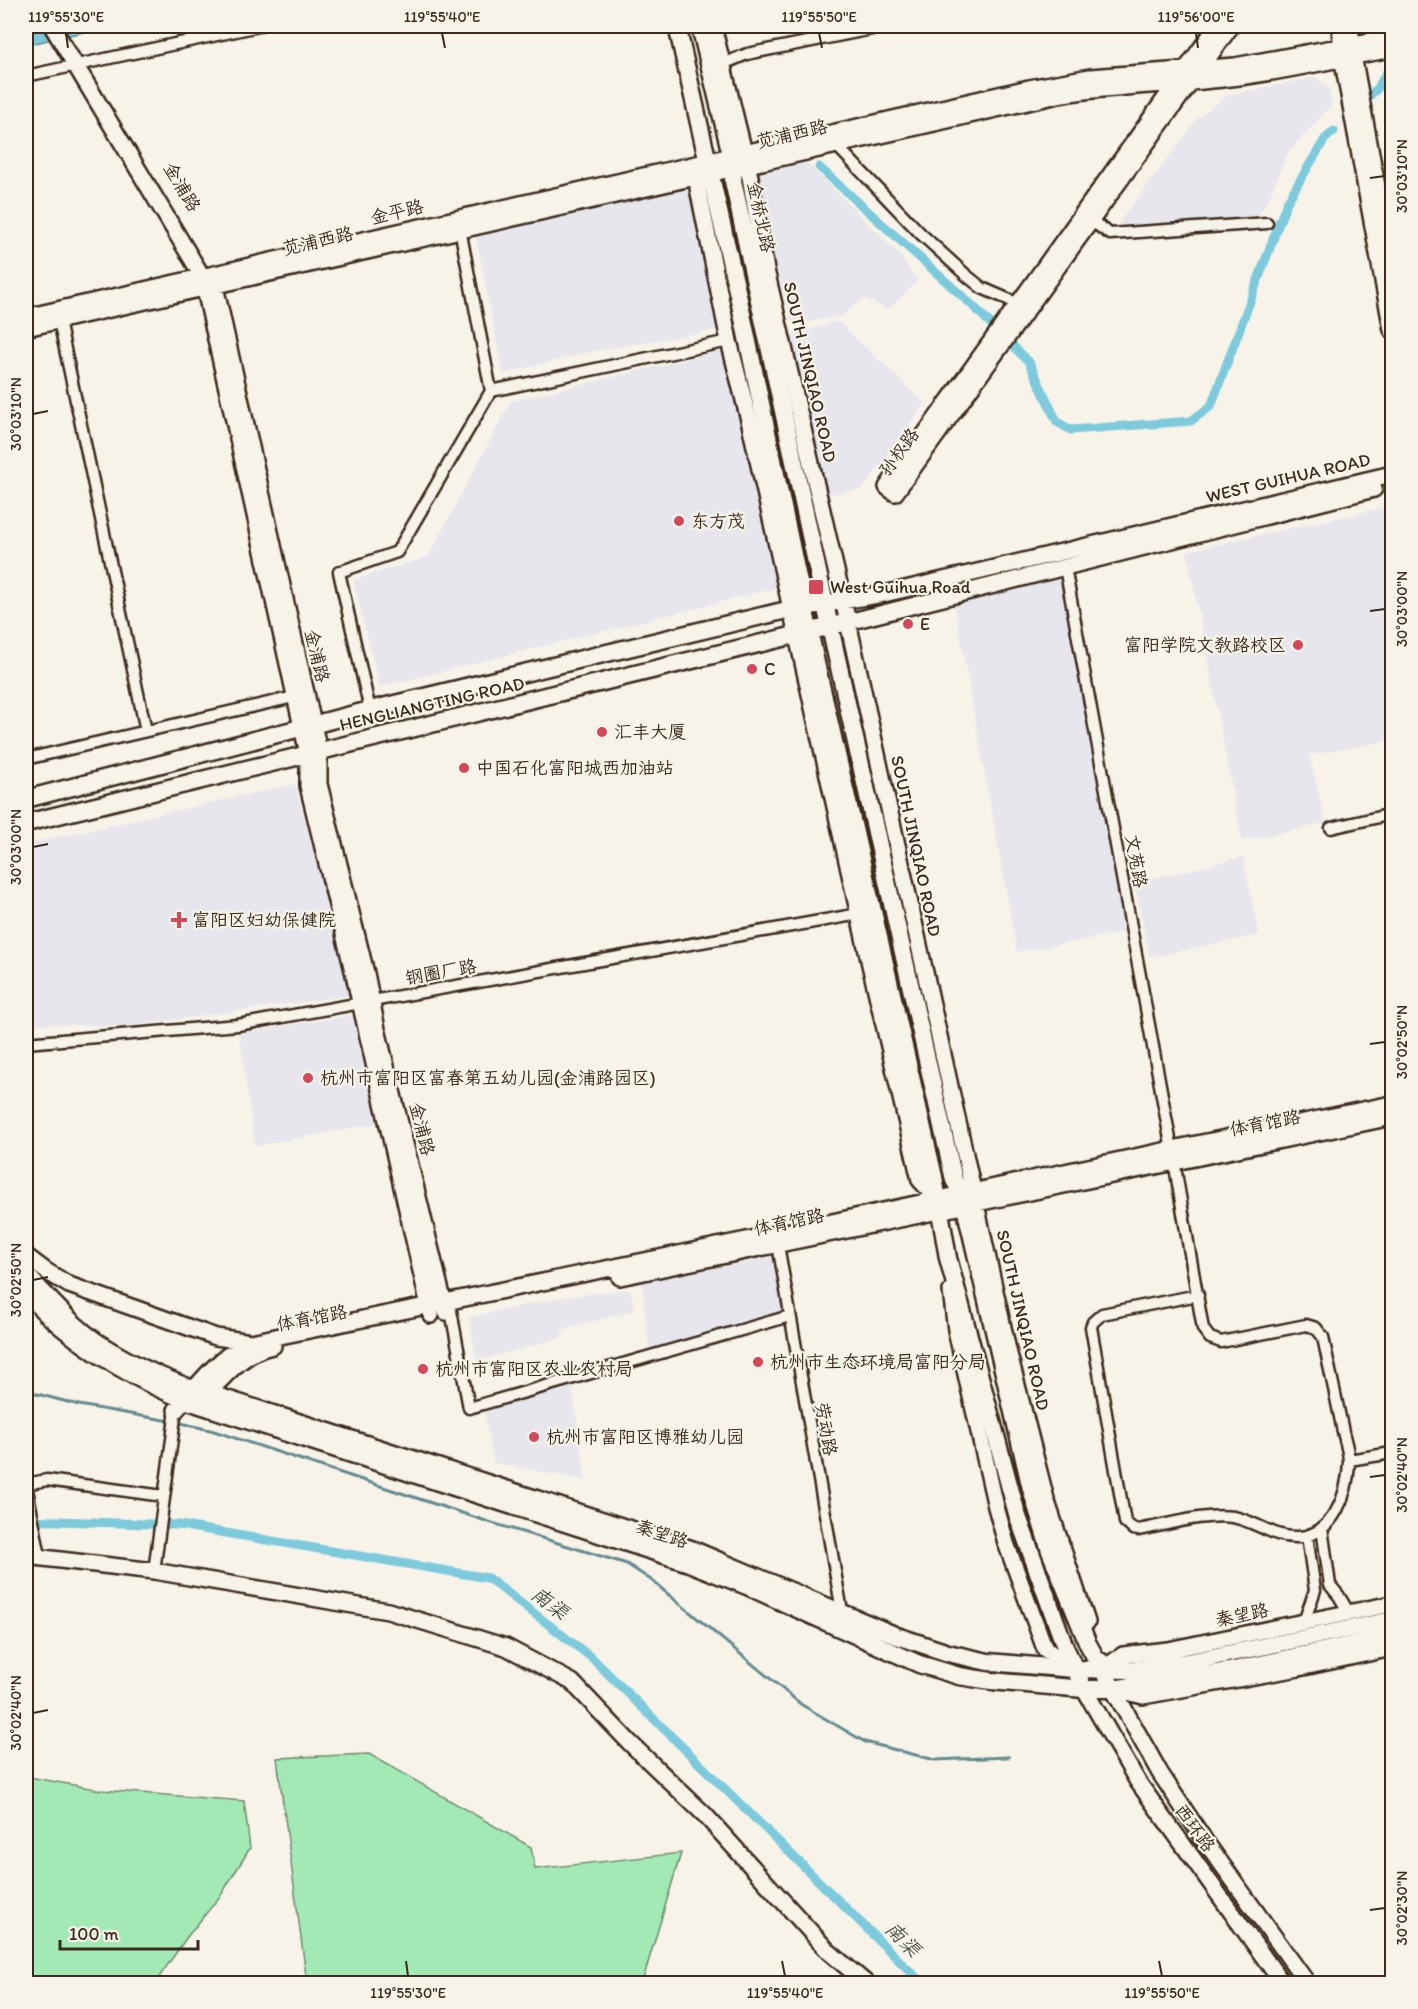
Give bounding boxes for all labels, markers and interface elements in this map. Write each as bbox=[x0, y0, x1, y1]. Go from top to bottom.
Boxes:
text: 119°55'30"E bbox=[28, 8, 104, 26]
text: 119°55'40"E bbox=[404, 8, 480, 26]
text: 119°55'50"E bbox=[781, 8, 857, 26]
text: 119°56'00"E bbox=[1157, 8, 1235, 26]
street label: 苋浦西路 bbox=[754, 115, 830, 153]
text: 30°03'10"N bbox=[1393, 139, 1411, 213]
street label: 金浦路 bbox=[159, 158, 205, 216]
street label: 金桥北路 bbox=[743, 179, 779, 255]
street label: 金平路 bbox=[368, 195, 426, 229]
street label: 苋浦西路 bbox=[280, 222, 356, 260]
street label: SOUTH JINQIAO ROAD bbox=[779, 280, 841, 464]
text: 30°03'10"N bbox=[7, 377, 25, 451]
street label: 孙权路 bbox=[874, 424, 924, 480]
street label: WEST GUIHUA ROAD bbox=[1204, 448, 1372, 508]
place label: 东方茂 bbox=[691, 510, 745, 532]
marker: 东方茂 bbox=[672, 514, 686, 528]
text: 30°03'00"N bbox=[1393, 571, 1411, 647]
place label: West Guihua Road bbox=[830, 576, 971, 598]
marker: West Guihua Road bbox=[807, 578, 825, 596]
place label: E bbox=[920, 613, 930, 635]
marker: E bbox=[901, 617, 915, 631]
street label: 金浦路 bbox=[300, 627, 334, 685]
place label: 富阳学院文教路校区 bbox=[1124, 634, 1286, 656]
marker: 富阳学院文教路校区 bbox=[1291, 638, 1305, 652]
place label: C bbox=[764, 658, 776, 680]
marker: C bbox=[745, 662, 759, 676]
street label: HENGLIANGTING ROAD bbox=[337, 672, 527, 736]
place label: 汇丰大厦 bbox=[614, 721, 686, 743]
marker: 汇丰大厦 bbox=[595, 725, 609, 739]
street label: SOUTH JINQIAO ROAD bbox=[886, 753, 946, 939]
place label: 中国石化富阳城西加油站 bbox=[476, 757, 674, 779]
marker: 中国石化富阳城西加油站 bbox=[457, 761, 471, 775]
text: 30°03'00"N bbox=[7, 809, 25, 885]
street label: 文苑路 bbox=[1120, 833, 1152, 889]
place label: 富阳区妇幼保健院 bbox=[192, 909, 336, 931]
marker: 富阳区妇幼保健院 bbox=[170, 911, 188, 929]
street label: 钢圈厂路 bbox=[404, 955, 478, 989]
text: 30°02'50"N bbox=[1393, 1005, 1411, 1079]
place label: 杭州市富阳区富春第五幼儿园(金浦路园区) bbox=[320, 1067, 656, 1089]
marker: 杭州市富阳区富春第五幼儿园(金浦路园区) bbox=[301, 1071, 315, 1085]
street label: 金浦路 bbox=[405, 1100, 439, 1158]
street label: 体育馆路 bbox=[1228, 1105, 1302, 1141]
street label: 体育馆路 bbox=[751, 1204, 827, 1240]
street label: SOUTH JINQIAO ROAD bbox=[992, 1228, 1054, 1412]
text: 30°02'50"N bbox=[7, 1243, 25, 1317]
street label: 体育馆路 bbox=[275, 1300, 349, 1336]
place label: 杭州市生态环境局富阳分局 bbox=[770, 1351, 986, 1373]
marker: 杭州市生态环境局富阳分局 bbox=[751, 1355, 765, 1369]
place label: 杭州市富阳区农业农村局 bbox=[435, 1358, 633, 1380]
marker: 杭州市富阳区农业农村局 bbox=[416, 1362, 430, 1376]
street label: 劳动路 bbox=[810, 1401, 842, 1457]
place label: 杭州市富阳区博雅幼儿园 bbox=[546, 1426, 744, 1448]
marker: 杭州市富阳区博雅幼儿园 bbox=[527, 1430, 541, 1444]
text: 30°02'40"N bbox=[1393, 1437, 1411, 1513]
street label: 秦望路 bbox=[633, 1515, 691, 1553]
water label: 南渠 bbox=[527, 1581, 575, 1626]
street label: 秦望路 bbox=[1213, 1599, 1271, 1631]
text: 30°02'40"N bbox=[7, 1675, 25, 1751]
street label: 西环路 bbox=[1170, 1800, 1220, 1856]
text: 30°02'30"N bbox=[1393, 1871, 1411, 1945]
scale bar bbox=[60, 1913, 198, 1951]
water label: 南渠 bbox=[880, 1916, 927, 1963]
text: 100 m bbox=[69, 1923, 119, 1945]
text: 119°55'30"E bbox=[370, 1984, 446, 2002]
text: 119°55'40"E bbox=[747, 1984, 823, 2002]
text: 119°55'50"E bbox=[1124, 1984, 1200, 2002]

